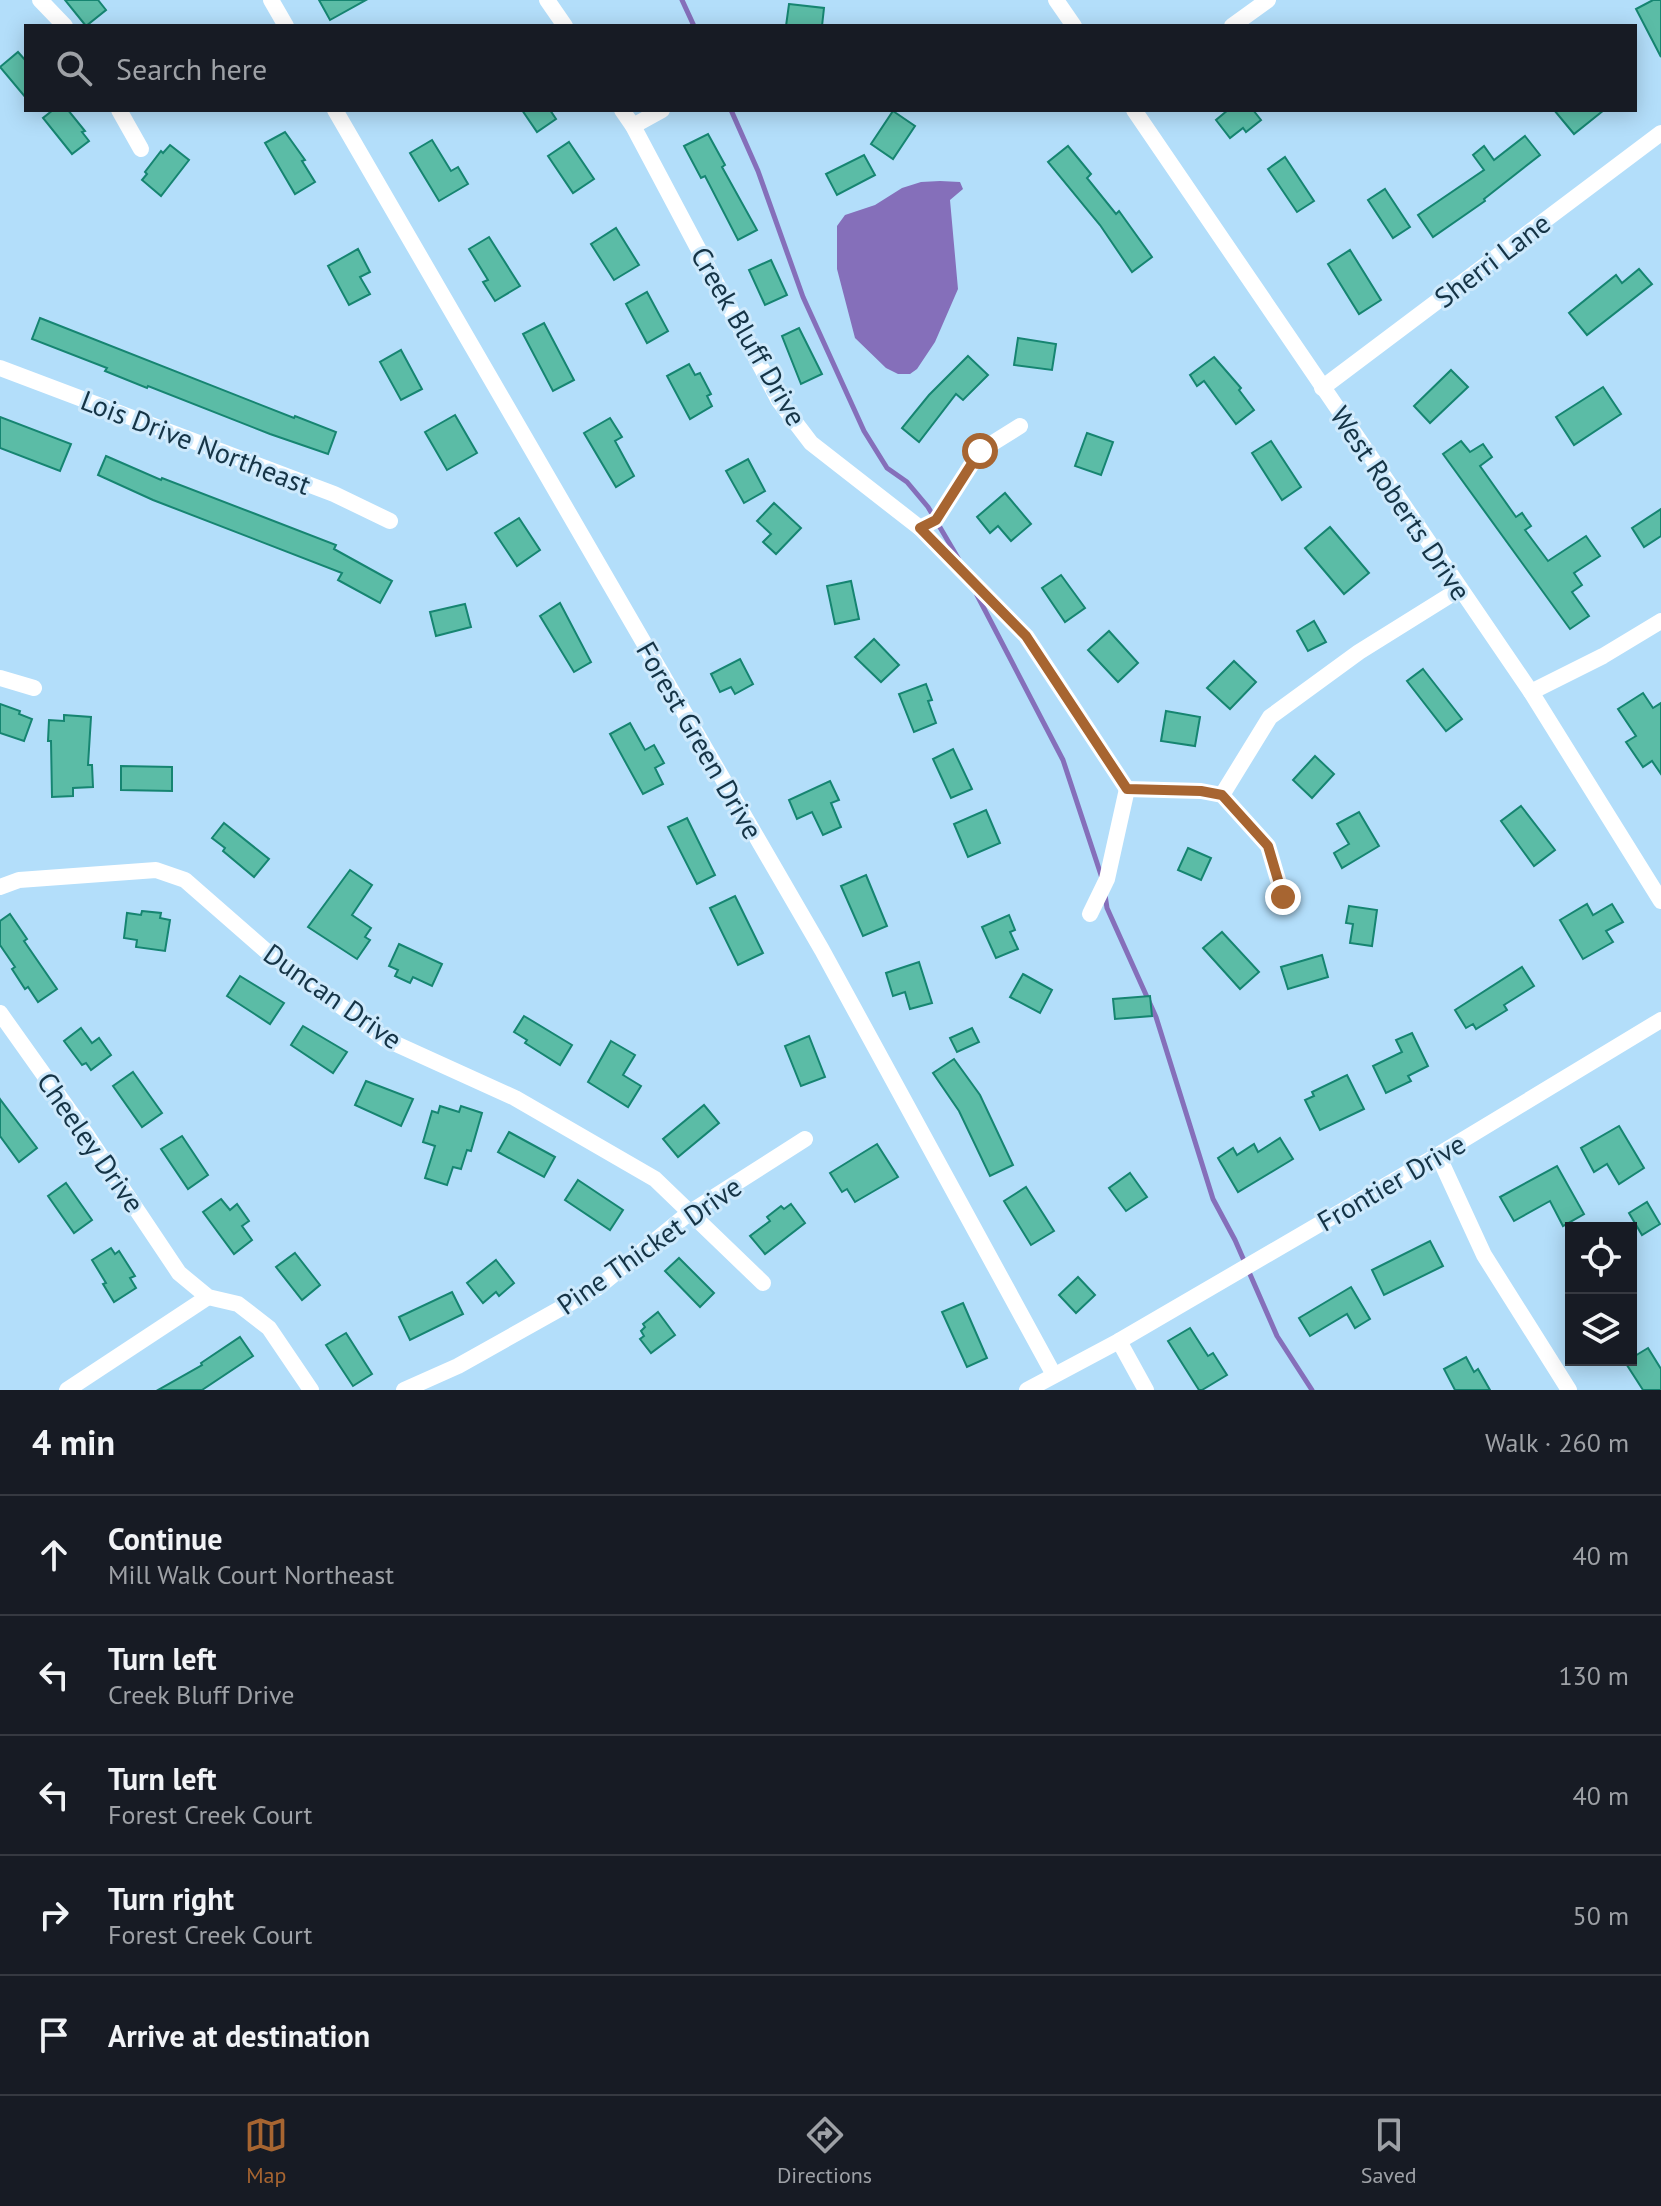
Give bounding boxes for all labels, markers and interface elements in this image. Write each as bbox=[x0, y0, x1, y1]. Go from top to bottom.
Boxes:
search box bbox=[24, 24, 1637, 112]
icon: search bbox=[52, 46, 96, 90]
text: Search here bbox=[116, 49, 267, 88]
street label: Sherri Lane bbox=[1427, 204, 1557, 316]
street label: Creek Bluff Drive bbox=[683, 240, 815, 432]
street label: Lois Drive Northeast bbox=[76, 381, 317, 503]
street label: West Roberts Drive bbox=[1322, 399, 1480, 607]
route start bbox=[962, 433, 998, 469]
street label: Forest Green Drive bbox=[628, 634, 772, 846]
route end bbox=[1265, 879, 1301, 915]
street label: Duncan Drive bbox=[257, 935, 409, 1057]
street label: Cheeley Drive bbox=[29, 1064, 153, 1220]
street label: Frontier Drive bbox=[1310, 1125, 1472, 1239]
street label: Pine Thicket Drive bbox=[549, 1168, 749, 1322]
map controls bbox=[1565, 1222, 1637, 1366]
button: locate bbox=[1565, 1222, 1637, 1294]
button: layers bbox=[1565, 1294, 1637, 1366]
text: 4 min bbox=[32, 1420, 115, 1464]
text: Walk · 260 m bbox=[1485, 1426, 1629, 1459]
text: Continue bbox=[108, 1519, 222, 1558]
icon: ahead bbox=[32, 1533, 76, 1577]
text: 40 m bbox=[1573, 1539, 1629, 1572]
text: Mill Walk Court Northeast bbox=[108, 1558, 394, 1591]
text: Turn left bbox=[108, 1639, 216, 1678]
icon: left bbox=[32, 1653, 76, 1697]
text: 130 m bbox=[1558, 1659, 1629, 1692]
text: Creek Bluff Drive bbox=[108, 1678, 295, 1711]
text: Turn left bbox=[108, 1759, 216, 1798]
icon: left bbox=[32, 1773, 76, 1817]
text: 40 m bbox=[1573, 1779, 1629, 1812]
text: Forest Creek Court bbox=[108, 1798, 312, 1831]
text: Turn right bbox=[108, 1879, 234, 1918]
icon: right bbox=[32, 1893, 76, 1937]
text: 50 m bbox=[1573, 1899, 1629, 1932]
text: Forest Creek Court bbox=[108, 1918, 312, 1951]
icon: arrive bbox=[32, 2013, 76, 2057]
text: Arrive at destination bbox=[108, 2016, 370, 2055]
tab: Map bbox=[244, 2113, 288, 2189]
tab: Directions bbox=[777, 2113, 872, 2189]
tab: Saved bbox=[1361, 2113, 1417, 2189]

